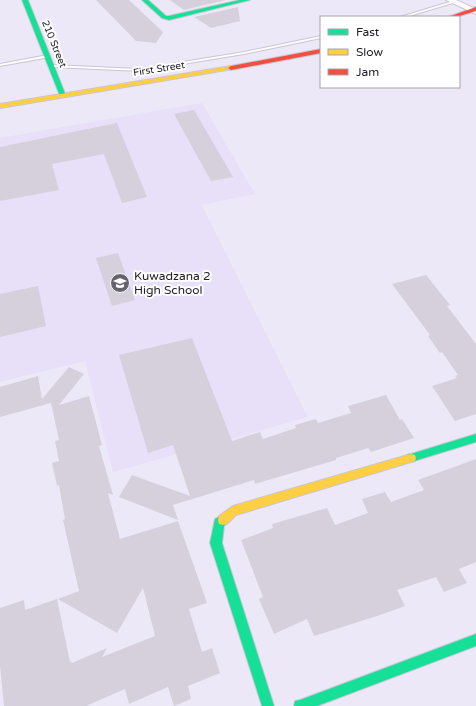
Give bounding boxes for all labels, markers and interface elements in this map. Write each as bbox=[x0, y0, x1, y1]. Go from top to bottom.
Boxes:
legend bbox=[320, 16, 460, 88]
street label: 210 Street bbox=[39, 19, 69, 70]
text: Fast bbox=[356, 25, 380, 39]
text: Slow bbox=[356, 45, 383, 59]
street label: First Street bbox=[132, 59, 186, 79]
text: Jam bbox=[356, 65, 379, 79]
place label: Kuwadzana 2 High School bbox=[134, 269, 211, 297]
school or university icon: Kuwadzana 2 High School bbox=[109, 272, 131, 294]

